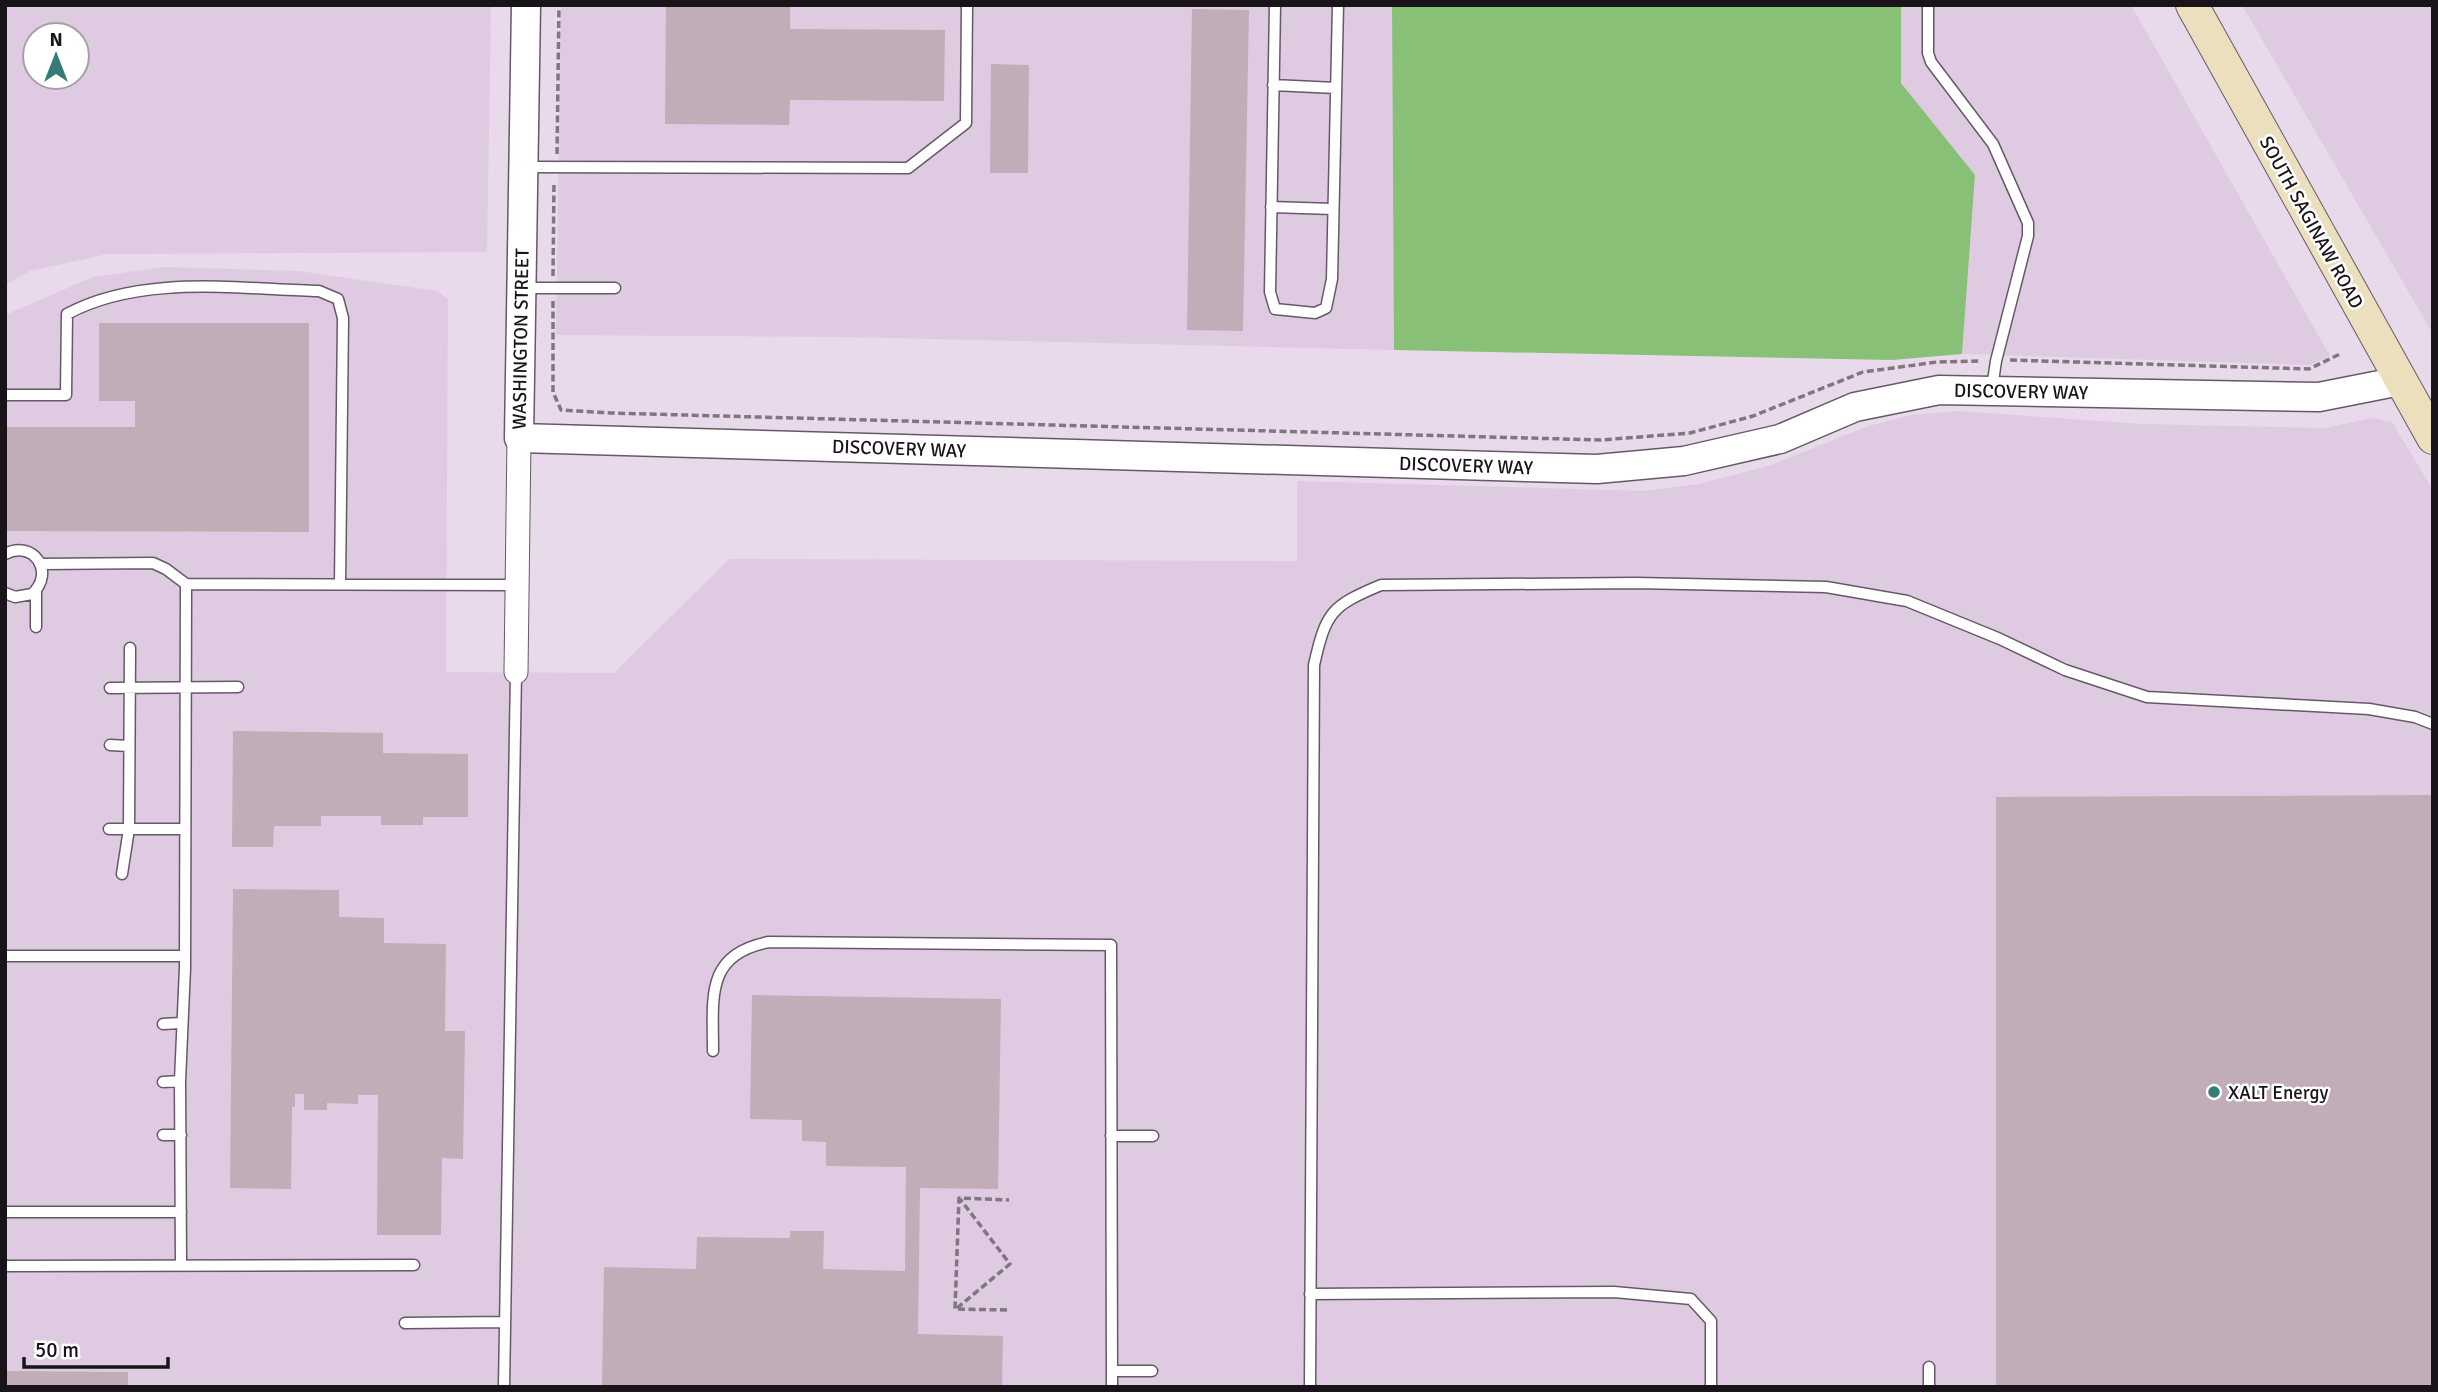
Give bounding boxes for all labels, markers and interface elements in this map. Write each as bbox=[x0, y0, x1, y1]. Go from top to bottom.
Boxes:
north arrow bbox=[21, 21, 91, 91]
text: N bbox=[49, 28, 63, 52]
street label: SOUTH SAGINAW ROAD bbox=[2254, 132, 2369, 313]
street label: WASHINGTON STREET bbox=[507, 247, 535, 430]
street label: DISCOVERY WAY bbox=[1954, 379, 2089, 405]
street label: DISCOVERY WAY bbox=[832, 435, 967, 463]
street label: DISCOVERY WAY bbox=[1399, 452, 1534, 480]
place label: XALT Energy bbox=[2228, 1081, 2329, 1105]
marker: XALT Energy bbox=[2206, 1084, 2222, 1100]
scale bar bbox=[24, 1326, 168, 1370]
text: 50 m bbox=[35, 1337, 79, 1363]

